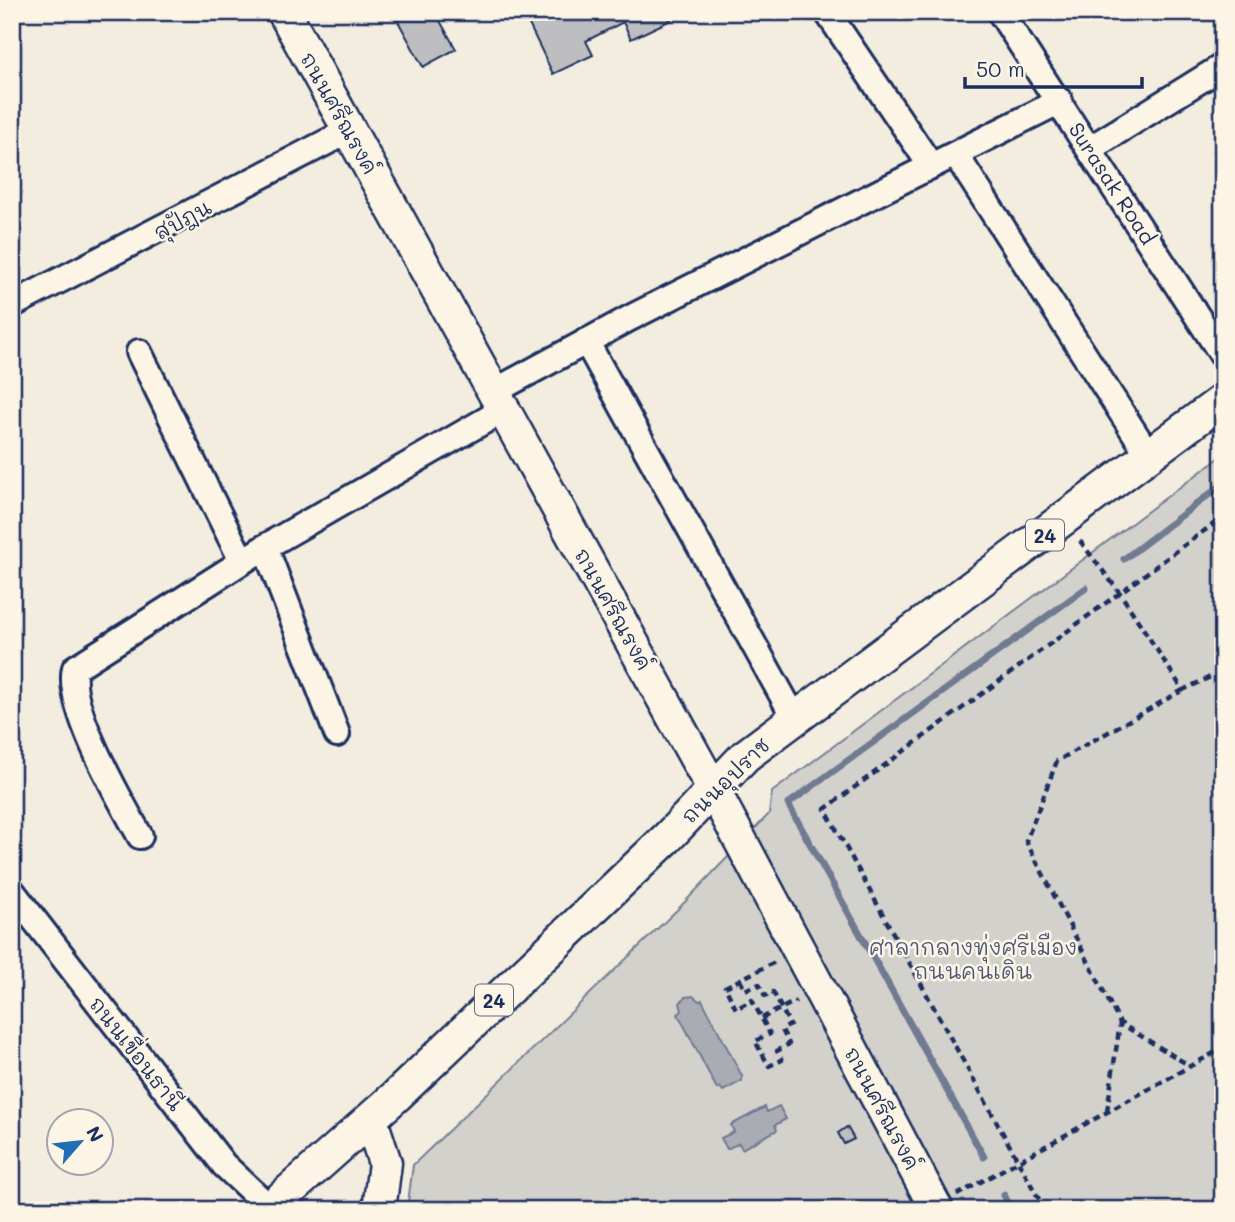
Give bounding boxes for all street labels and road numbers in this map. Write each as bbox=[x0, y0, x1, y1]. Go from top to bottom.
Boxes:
street label: ถนนศรีณรงค์ bbox=[295, 47, 385, 179]
street label: Surasak Road bbox=[1063, 117, 1163, 249]
street label: สุปัฎน bbox=[148, 192, 218, 249]
road number: 24 bbox=[1026, 520, 1064, 550]
street label: ถนนศรีณรงค์ bbox=[569, 543, 659, 675]
street label: ถนนอุปราช bbox=[675, 731, 778, 832]
road number: 24 bbox=[475, 984, 513, 1016]
street label: ถนนเขื่อนธานี bbox=[84, 986, 195, 1116]
street label: ถนนศรีณรงค์ bbox=[839, 1041, 927, 1174]

